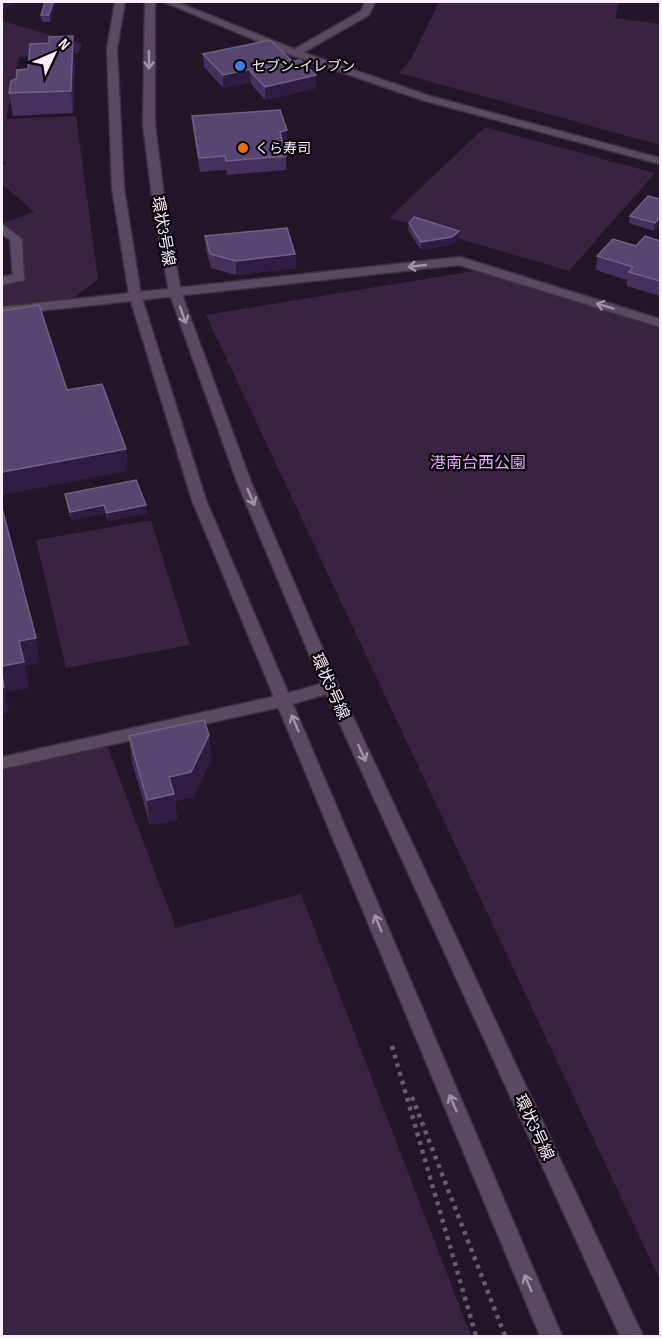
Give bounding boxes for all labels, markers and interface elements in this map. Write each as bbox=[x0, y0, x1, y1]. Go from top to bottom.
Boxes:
north arrow bbox=[24, 24, 84, 84]
text: N bbox=[54, 35, 74, 54]
one-way arrow bbox=[143, 49, 155, 69]
place label: セブン-イレブン bbox=[252, 58, 355, 75]
marker: セブン-イレブン bbox=[233, 59, 247, 73]
place label: くら寿司 bbox=[255, 140, 311, 157]
marker: くら寿司 bbox=[236, 141, 250, 155]
street label: 環状3号線 bbox=[147, 195, 178, 268]
one-way arrow bbox=[407, 261, 427, 272]
one-way arrow bbox=[596, 300, 615, 311]
one-way arrow bbox=[178, 305, 189, 323]
park label: 港南台西公園 bbox=[430, 454, 526, 473]
one-way arrow bbox=[246, 488, 257, 506]
street label: 環状3号線 bbox=[307, 650, 353, 723]
one-way arrow bbox=[289, 715, 300, 733]
one-way arrow bbox=[356, 744, 368, 762]
one-way arrow bbox=[372, 914, 383, 932]
street label: 環状3号線 bbox=[510, 1092, 557, 1164]
one-way arrow bbox=[447, 1094, 458, 1112]
one-way arrow bbox=[522, 1274, 533, 1292]

